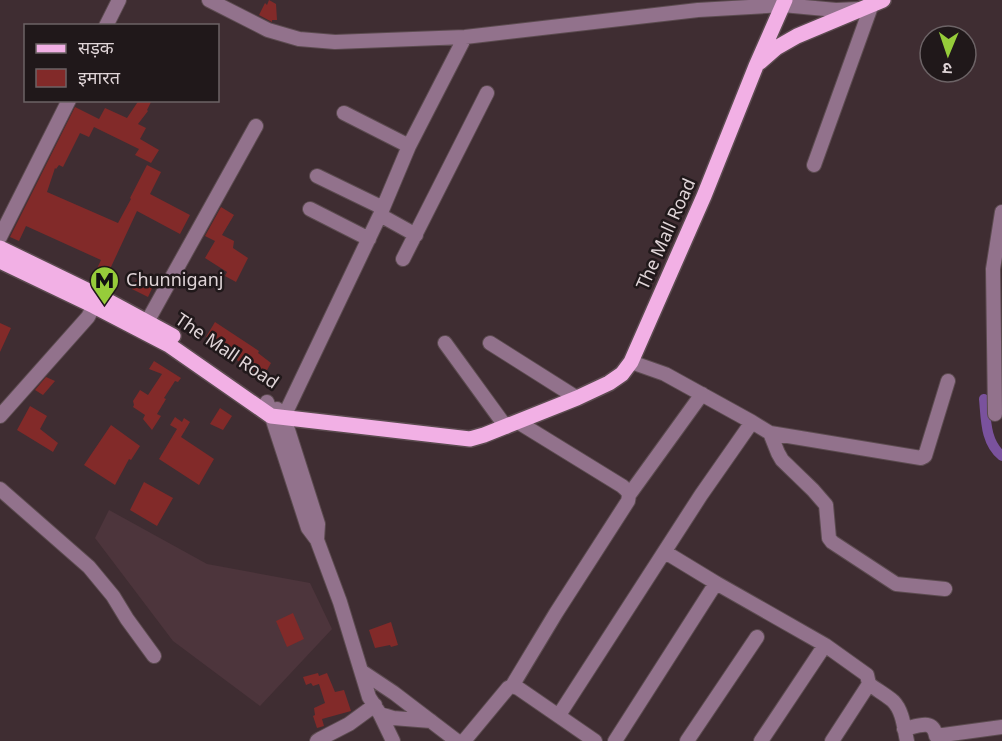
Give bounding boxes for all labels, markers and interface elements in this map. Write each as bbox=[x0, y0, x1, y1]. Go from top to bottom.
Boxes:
legend bbox=[24, 24, 219, 102]
north arrow bbox=[918, 24, 978, 84]
text: सड़क bbox=[78, 35, 115, 59]
text: उ bbox=[942, 58, 953, 80]
text: इमारत bbox=[78, 65, 121, 89]
street label: The Mall Road bbox=[630, 174, 700, 293]
metro station icon: Chunniganj bbox=[89, 264, 121, 306]
place label: Chunniganj bbox=[126, 267, 223, 291]
street label: The Mall Road bbox=[171, 307, 284, 394]

